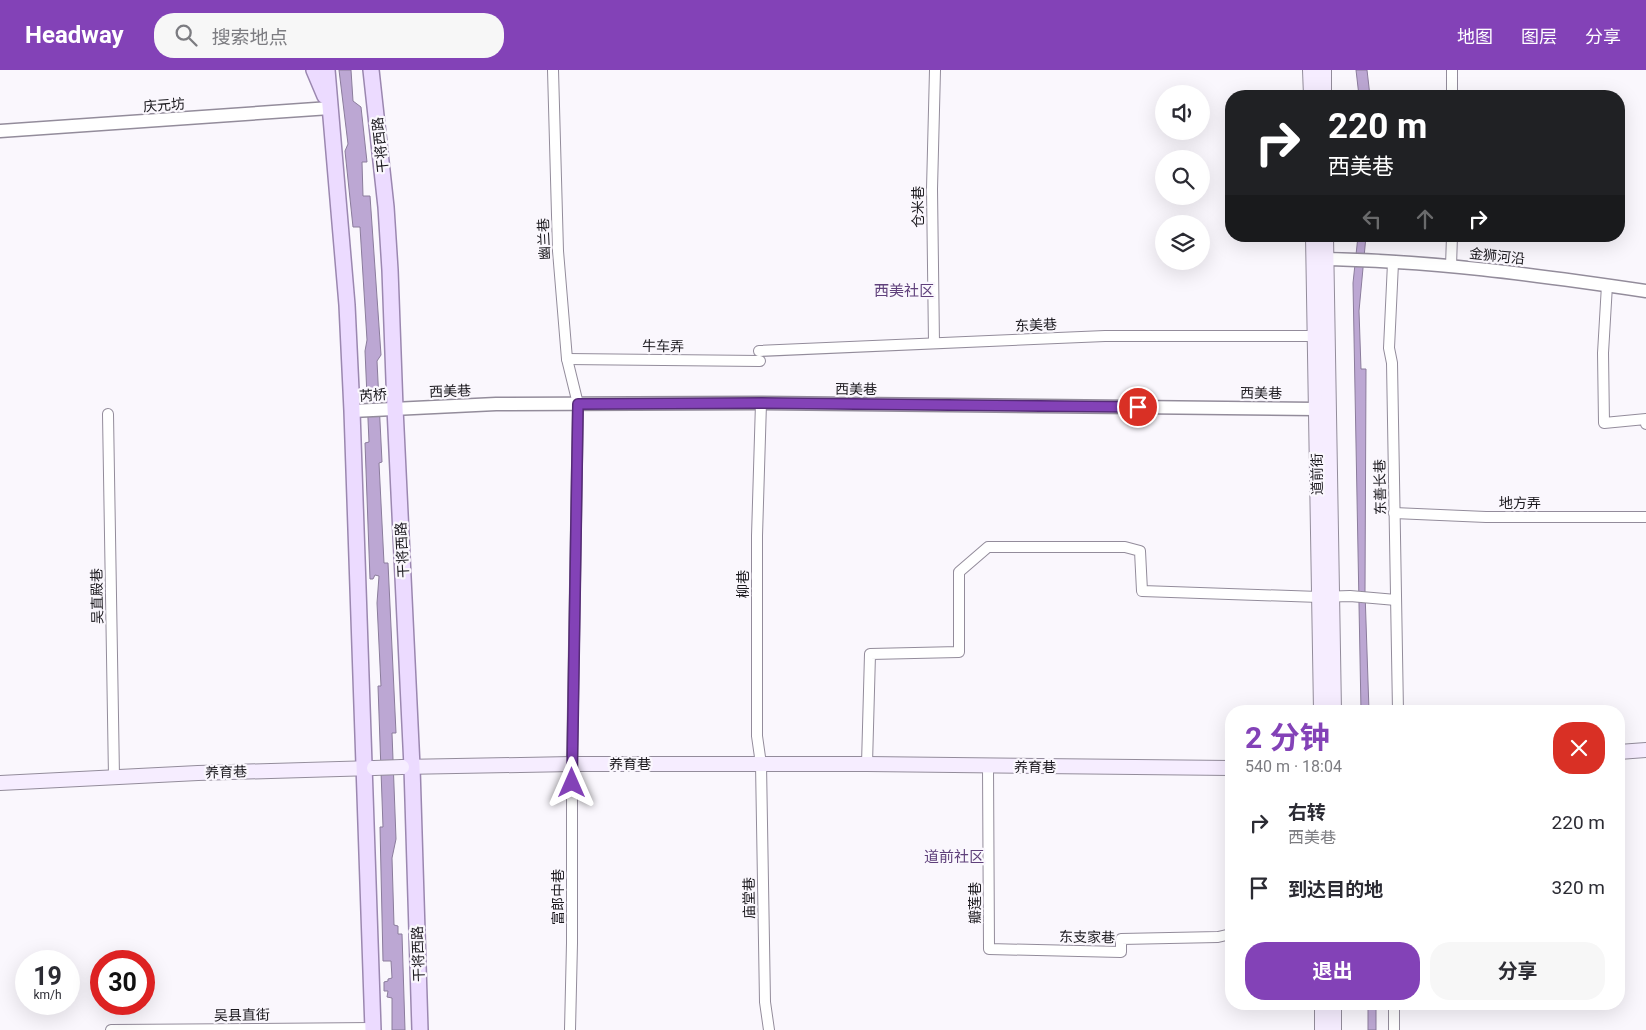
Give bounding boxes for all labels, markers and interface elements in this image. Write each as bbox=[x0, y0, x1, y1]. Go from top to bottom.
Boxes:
search box bbox=[154, 13, 504, 58]
text: Headway bbox=[25, 21, 124, 49]
icon: search bbox=[172, 21, 200, 49]
text: 搜索地点 bbox=[212, 26, 288, 49]
text: 地图 bbox=[1457, 26, 1493, 47]
text: 图层 bbox=[1521, 26, 1557, 47]
text: 分享 bbox=[1585, 26, 1621, 47]
map controls bbox=[1155, 85, 1210, 270]
button: sound bbox=[1155, 85, 1210, 140]
street label: 庆元坊 bbox=[142, 96, 186, 114]
text: 220 m bbox=[1328, 106, 1427, 147]
icon: right bbox=[1245, 110, 1310, 175]
street label: 干将西路 bbox=[369, 116, 391, 174]
button: search bbox=[1155, 150, 1210, 205]
text: 西美巷 bbox=[1328, 154, 1394, 179]
street label: 仓米巷 bbox=[910, 186, 926, 228]
icon: left bbox=[1358, 205, 1386, 233]
icon: ahead bbox=[1411, 205, 1439, 233]
icon: right bbox=[1464, 205, 1492, 233]
button: layers bbox=[1155, 215, 1210, 270]
street label: 幽兰巷 bbox=[535, 218, 553, 260]
street label: 金狮河沿 bbox=[1468, 245, 1526, 267]
district label: 西美社区 bbox=[874, 282, 934, 300]
street label: 东美巷 bbox=[1015, 316, 1057, 334]
street label: 牛车弄 bbox=[642, 338, 684, 354]
street label: 西美巷 bbox=[835, 381, 877, 397]
street label: 西美巷 bbox=[429, 382, 471, 400]
street label: 西美巷 bbox=[1240, 385, 1282, 401]
street label: 芮桥 bbox=[358, 386, 388, 404]
pin bbox=[1117, 386, 1159, 428]
icon: arrive bbox=[1124, 393, 1152, 421]
street label: 道前街 bbox=[1309, 453, 1325, 495]
street label: 东善长巷 bbox=[1372, 459, 1388, 515]
street label: 地方弄 bbox=[1499, 495, 1541, 511]
street label: 干将西路 bbox=[393, 522, 411, 578]
street label: 吴直殿巷 bbox=[89, 568, 105, 624]
street label: 柳巷 bbox=[735, 570, 751, 598]
text: 2 分钟 bbox=[1245, 720, 1330, 755]
button: close bbox=[1553, 722, 1605, 774]
position arrow bbox=[545, 756, 597, 808]
street label: 养育巷 bbox=[609, 756, 651, 772]
text: 540 m · 18:04 bbox=[1245, 757, 1342, 776]
street label: 养育巷 bbox=[1014, 759, 1056, 775]
street label: 养育巷 bbox=[205, 763, 247, 781]
text: 右转 bbox=[1288, 801, 1326, 824]
icon: right bbox=[1245, 809, 1273, 837]
text: 220 m bbox=[1552, 811, 1605, 834]
text: 西美巷 bbox=[1288, 828, 1336, 847]
district label: 道前社区 bbox=[924, 848, 984, 866]
street label: 富郎中巷 bbox=[550, 869, 566, 925]
icon: arrive bbox=[1245, 874, 1273, 902]
text: 320 m bbox=[1552, 876, 1605, 899]
street label: 庙堂巷 bbox=[741, 877, 757, 919]
text: 到达目的地 bbox=[1288, 878, 1383, 901]
street label: 瓣莲巷 bbox=[967, 882, 983, 924]
street label: 干将西路 bbox=[409, 926, 427, 982]
street label: 东支家巷 bbox=[1059, 929, 1115, 945]
button: 退出 bbox=[1245, 942, 1420, 1000]
button: 分享 bbox=[1430, 942, 1605, 1000]
speed limit sign: 30 bbox=[90, 950, 155, 1015]
text: 19 bbox=[33, 962, 62, 991]
text: km/h bbox=[33, 988, 62, 1002]
street label: 吴县直街 bbox=[214, 1007, 270, 1023]

